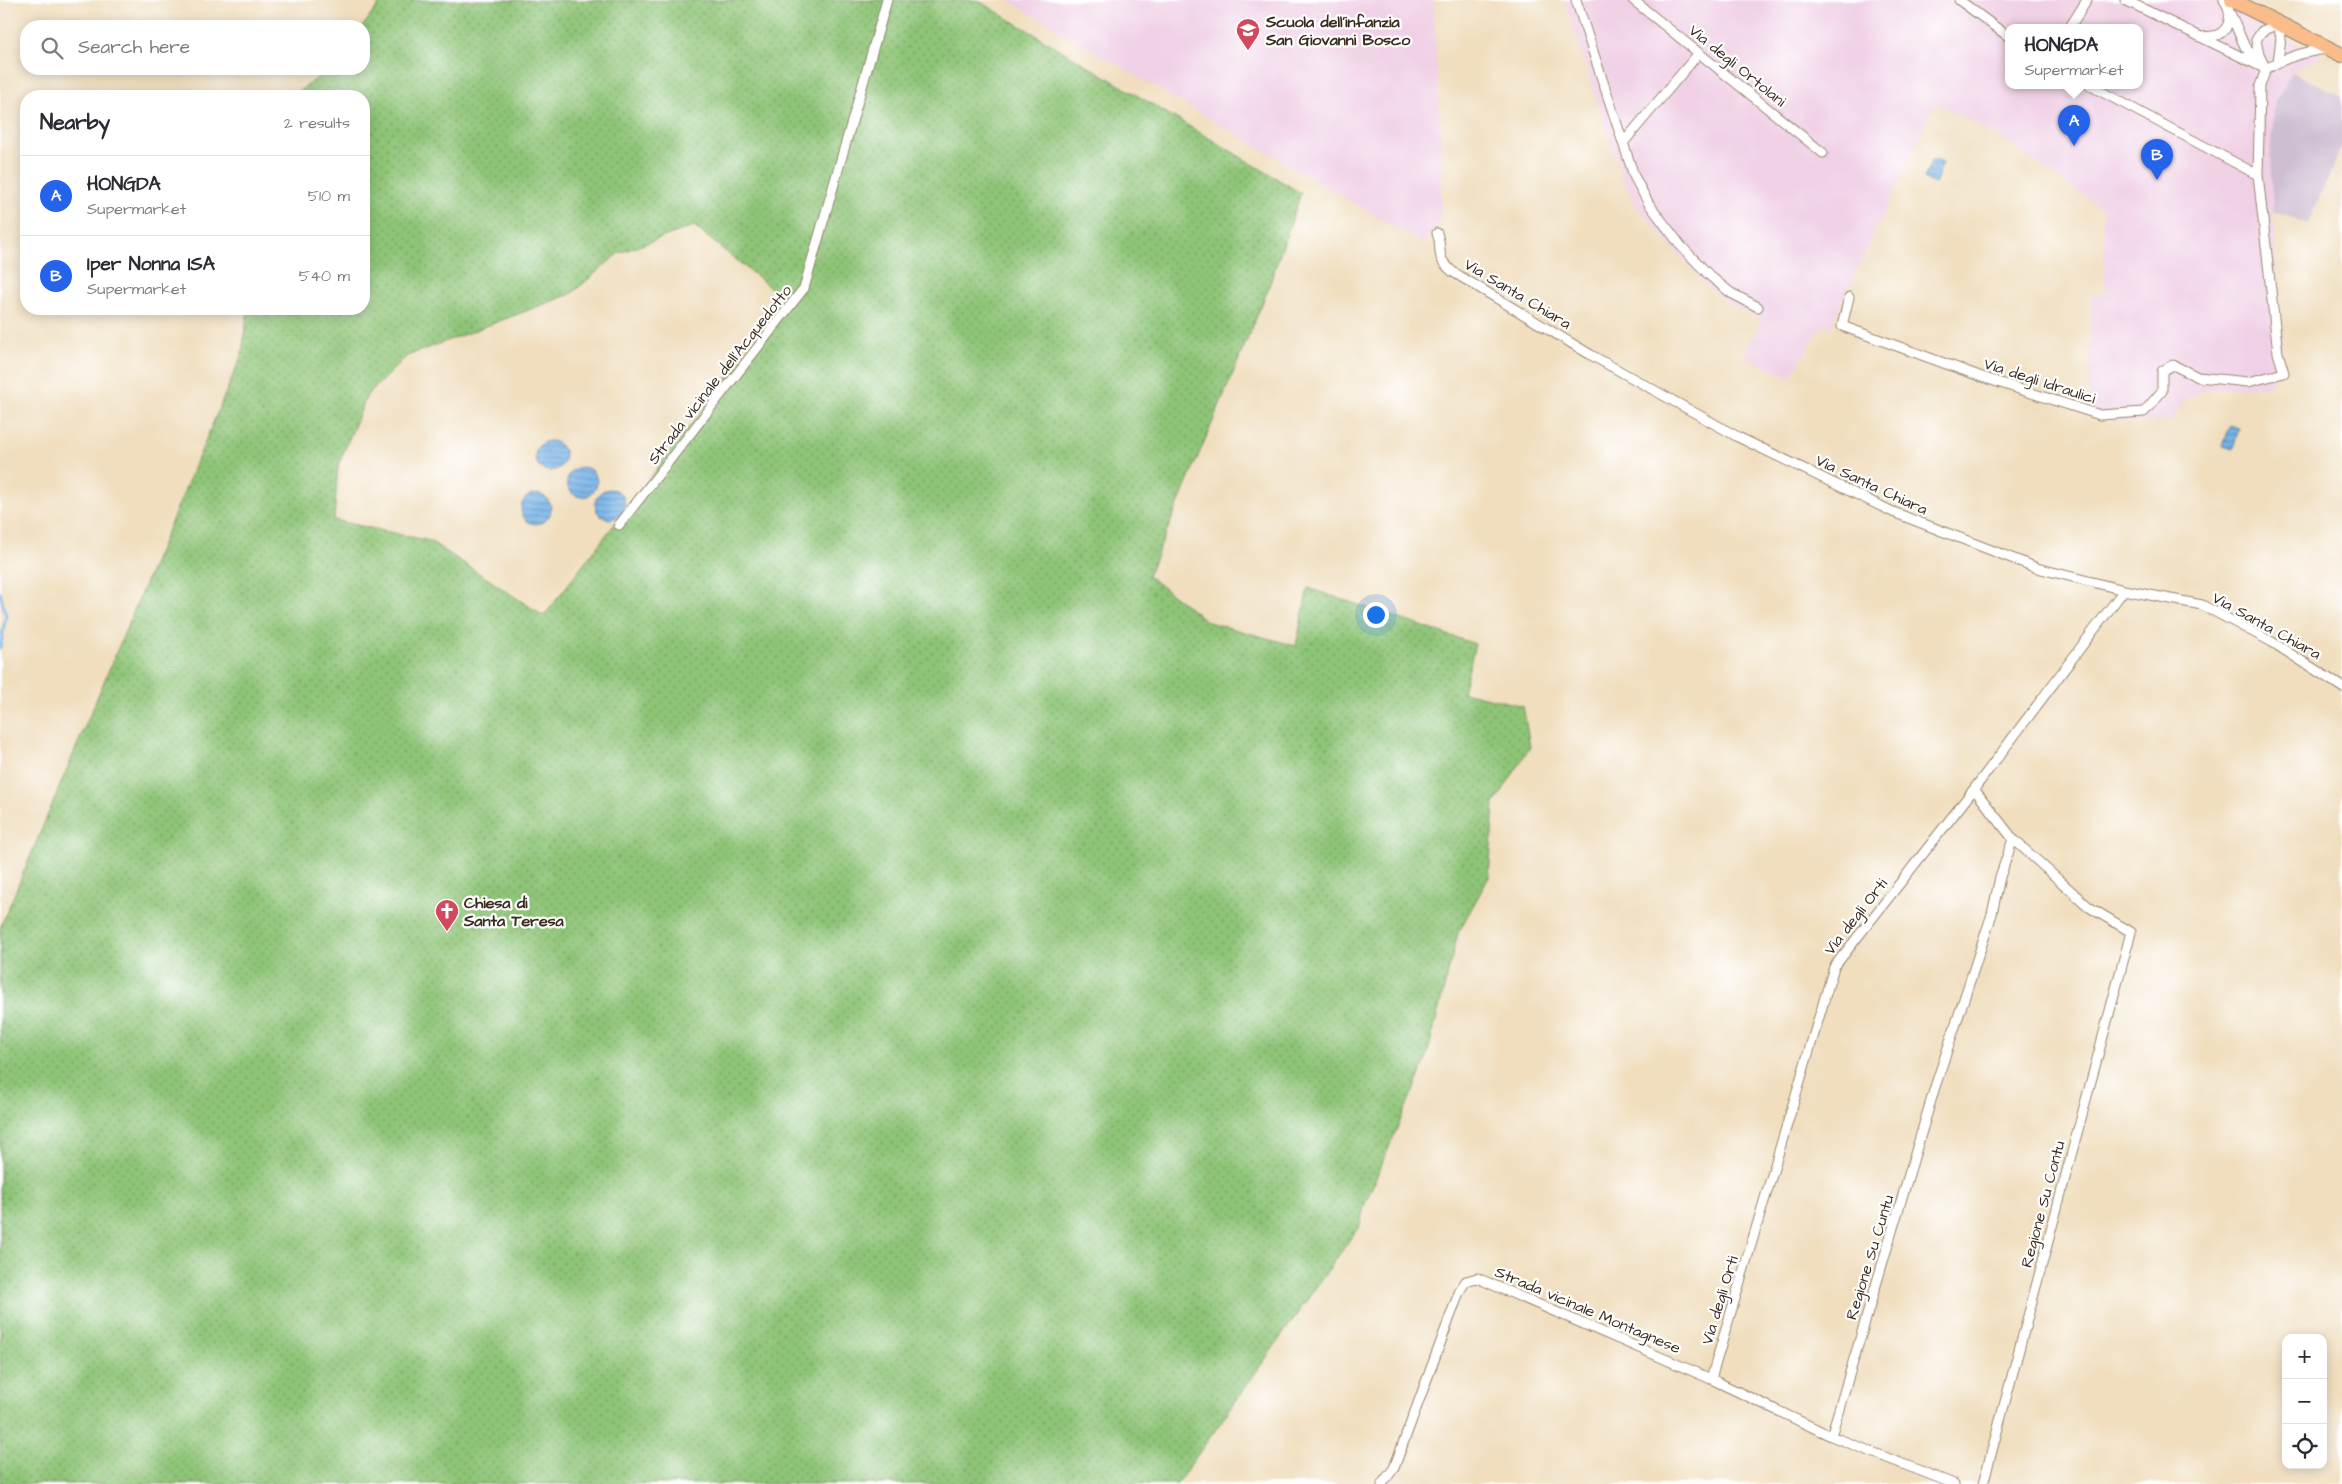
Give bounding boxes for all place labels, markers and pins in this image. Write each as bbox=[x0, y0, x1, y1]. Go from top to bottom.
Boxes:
place label: Scuola dell'infanzia San Giovanni Bosco bbox=[1265, 11, 1411, 51]
school or university icon: Scuola dell'infanzia San Giovanni Bosco bbox=[1235, 17, 1261, 51]
pin: A bbox=[2058, 105, 2090, 146]
pin: B bbox=[2141, 139, 2173, 180]
place label: Chiesa di Santa Teresa bbox=[463, 892, 565, 932]
church icon: Chiesa di Santa Teresa bbox=[434, 898, 460, 932]

